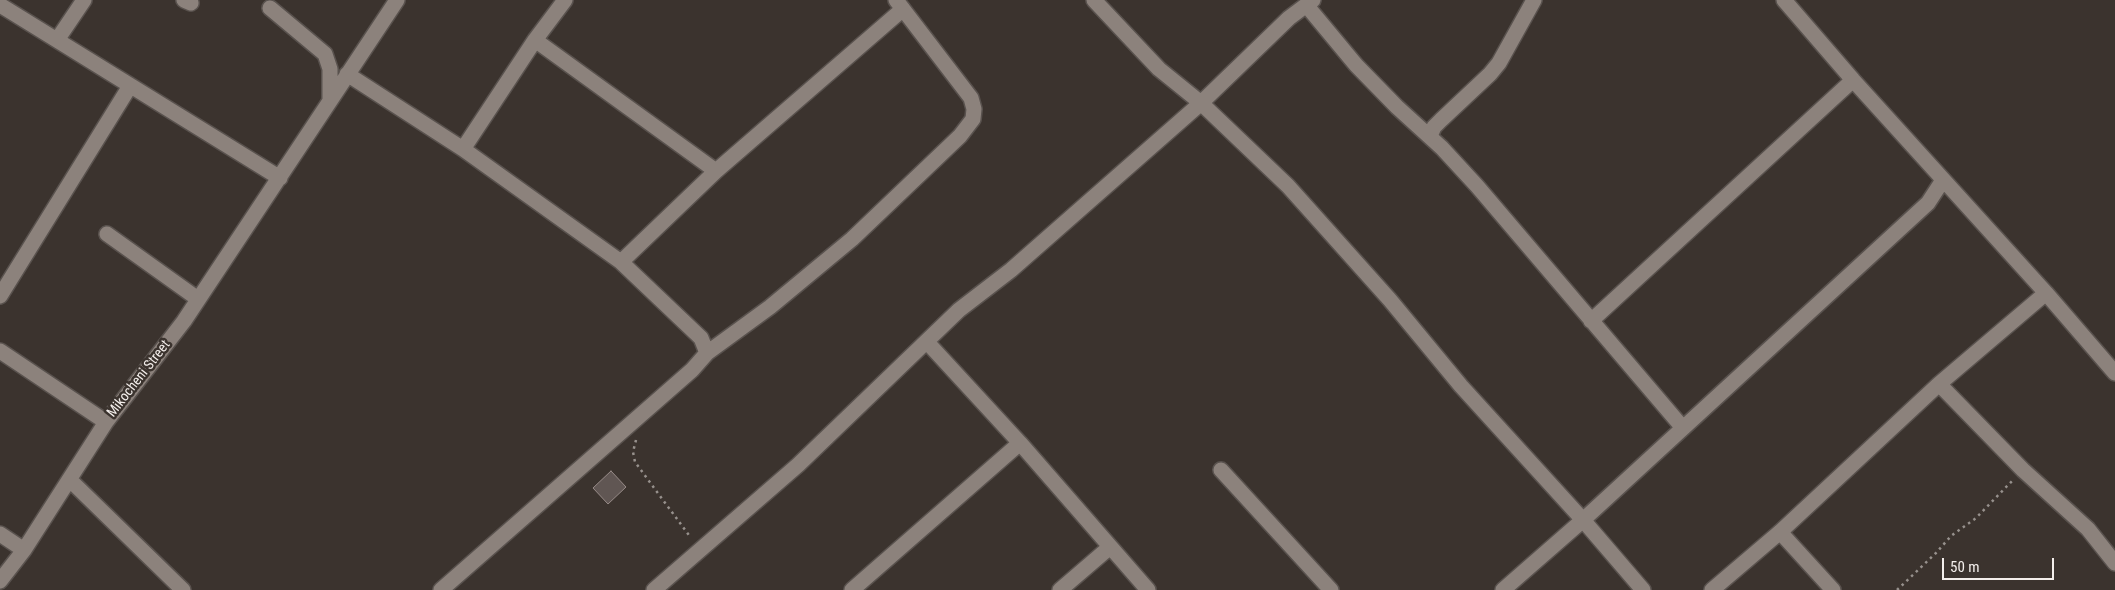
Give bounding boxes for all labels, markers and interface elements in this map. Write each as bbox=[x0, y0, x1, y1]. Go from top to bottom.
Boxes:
street label: Mikocheni Street bbox=[104, 337, 174, 421]
scale bar bbox=[1945, 548, 2058, 580]
text: 50 m bbox=[1950, 558, 1980, 576]

